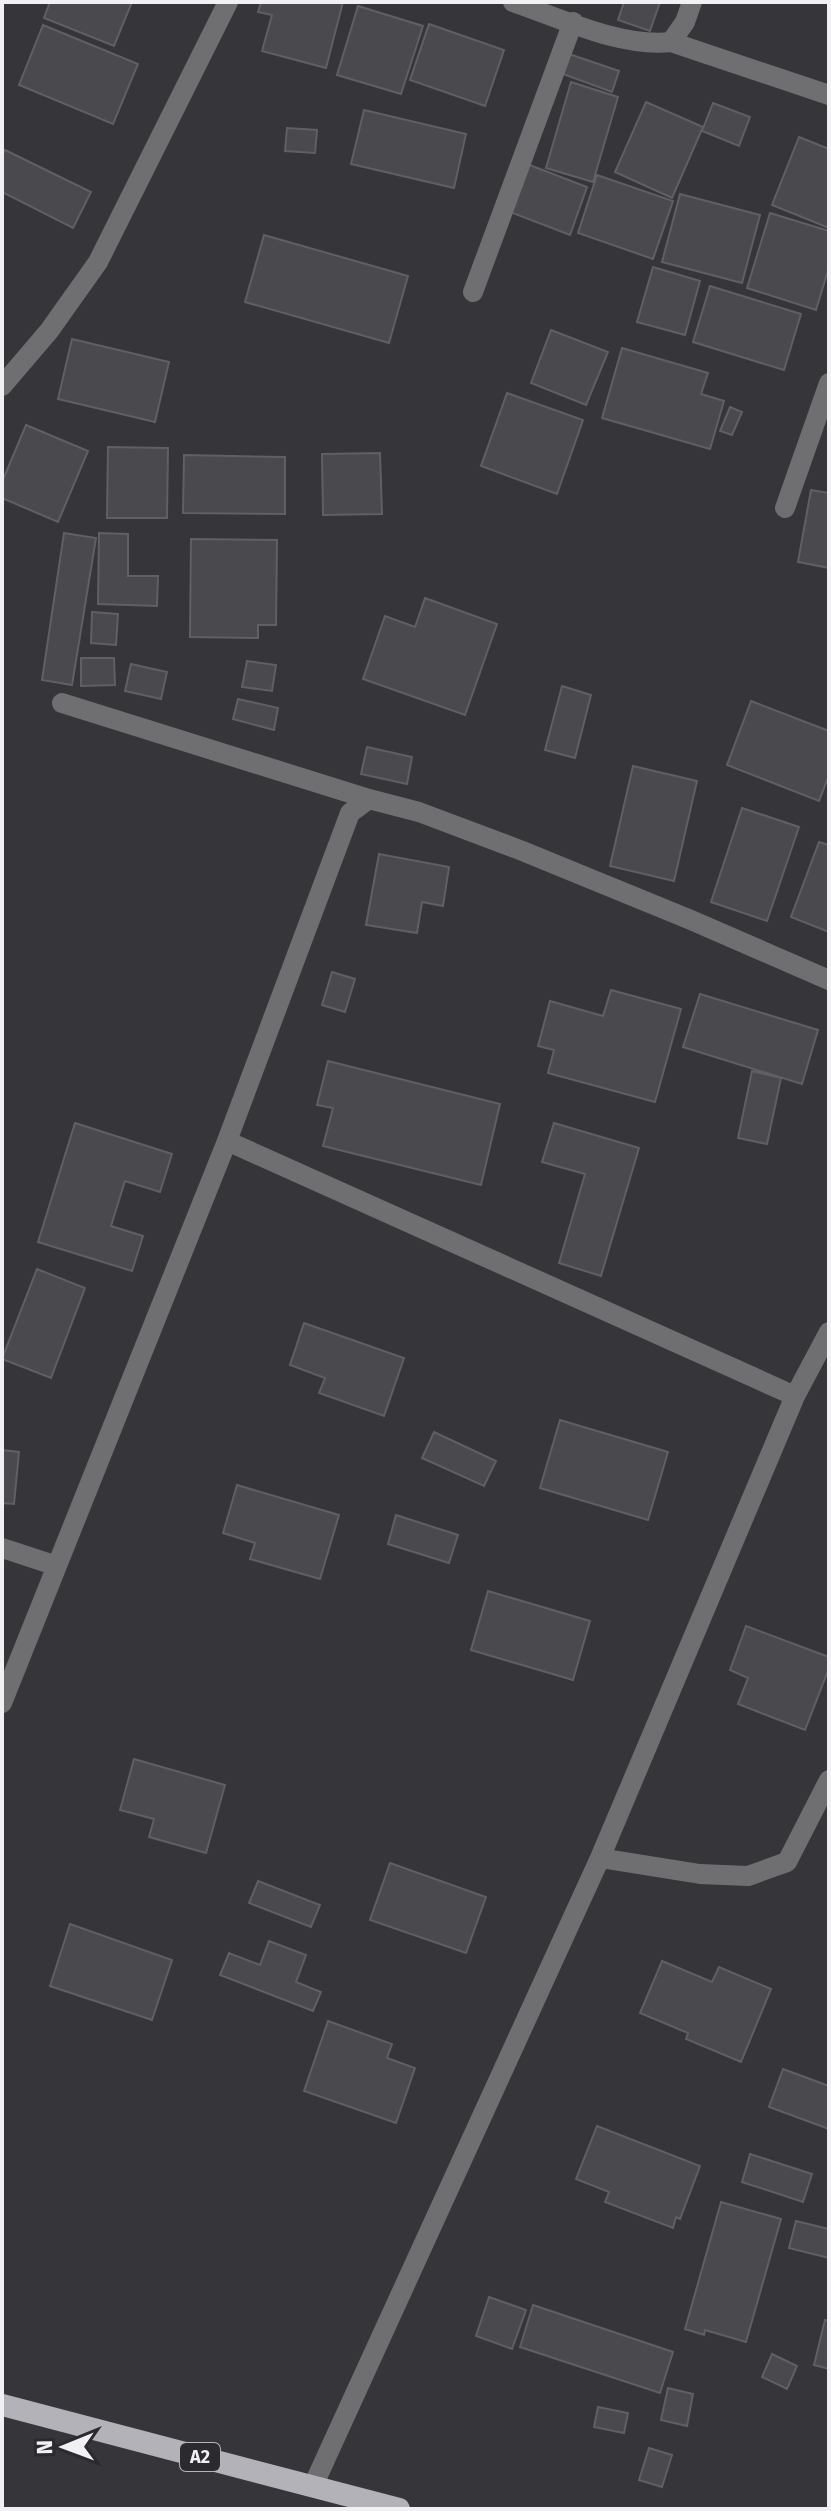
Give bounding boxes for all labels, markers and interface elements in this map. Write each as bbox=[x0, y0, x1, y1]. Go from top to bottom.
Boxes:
north arrow bbox=[24, 2407, 104, 2487]
text: N bbox=[31, 2440, 58, 2455]
road number: A2 bbox=[180, 2443, 220, 2471]

